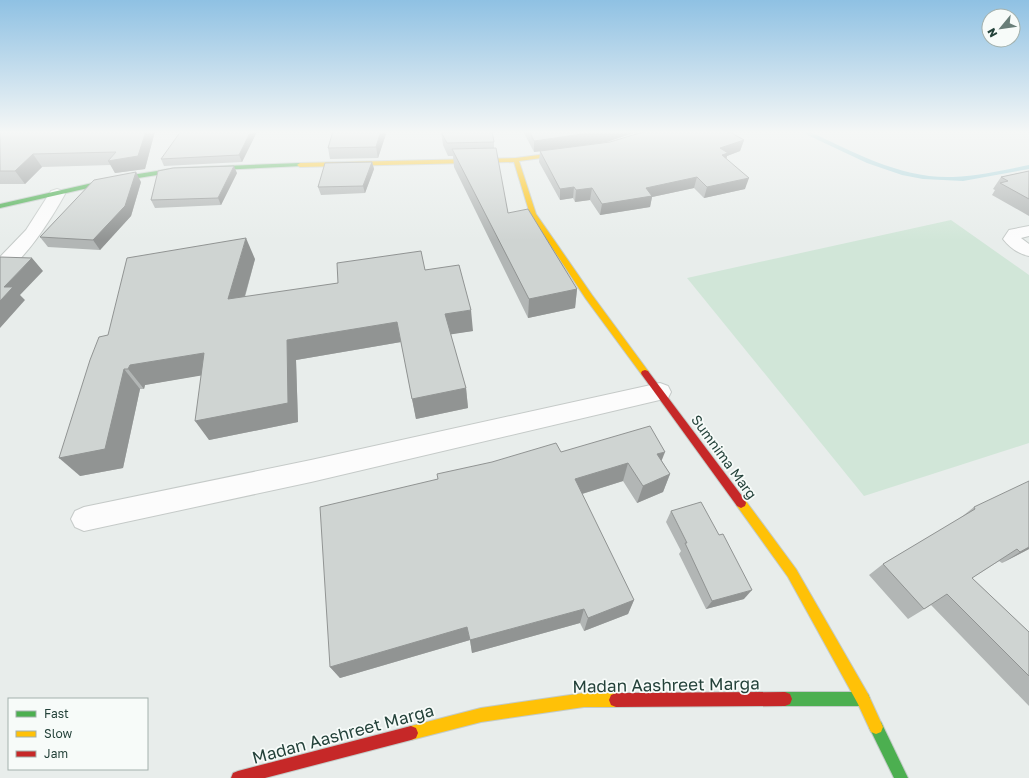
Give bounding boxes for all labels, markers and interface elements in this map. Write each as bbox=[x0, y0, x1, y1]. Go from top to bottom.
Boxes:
north arrow bbox=[981, 8, 1021, 48]
text: N bbox=[984, 26, 1000, 40]
street label: Sumnima Marg bbox=[688, 411, 761, 502]
street label: Madan Aashreet Marga bbox=[572, 672, 760, 697]
legend bbox=[8, 698, 148, 770]
street label: Madan Aashreet Marga bbox=[250, 699, 436, 768]
text: Fast bbox=[44, 706, 69, 721]
text: Slow bbox=[44, 726, 72, 741]
text: Jam bbox=[44, 746, 68, 761]

